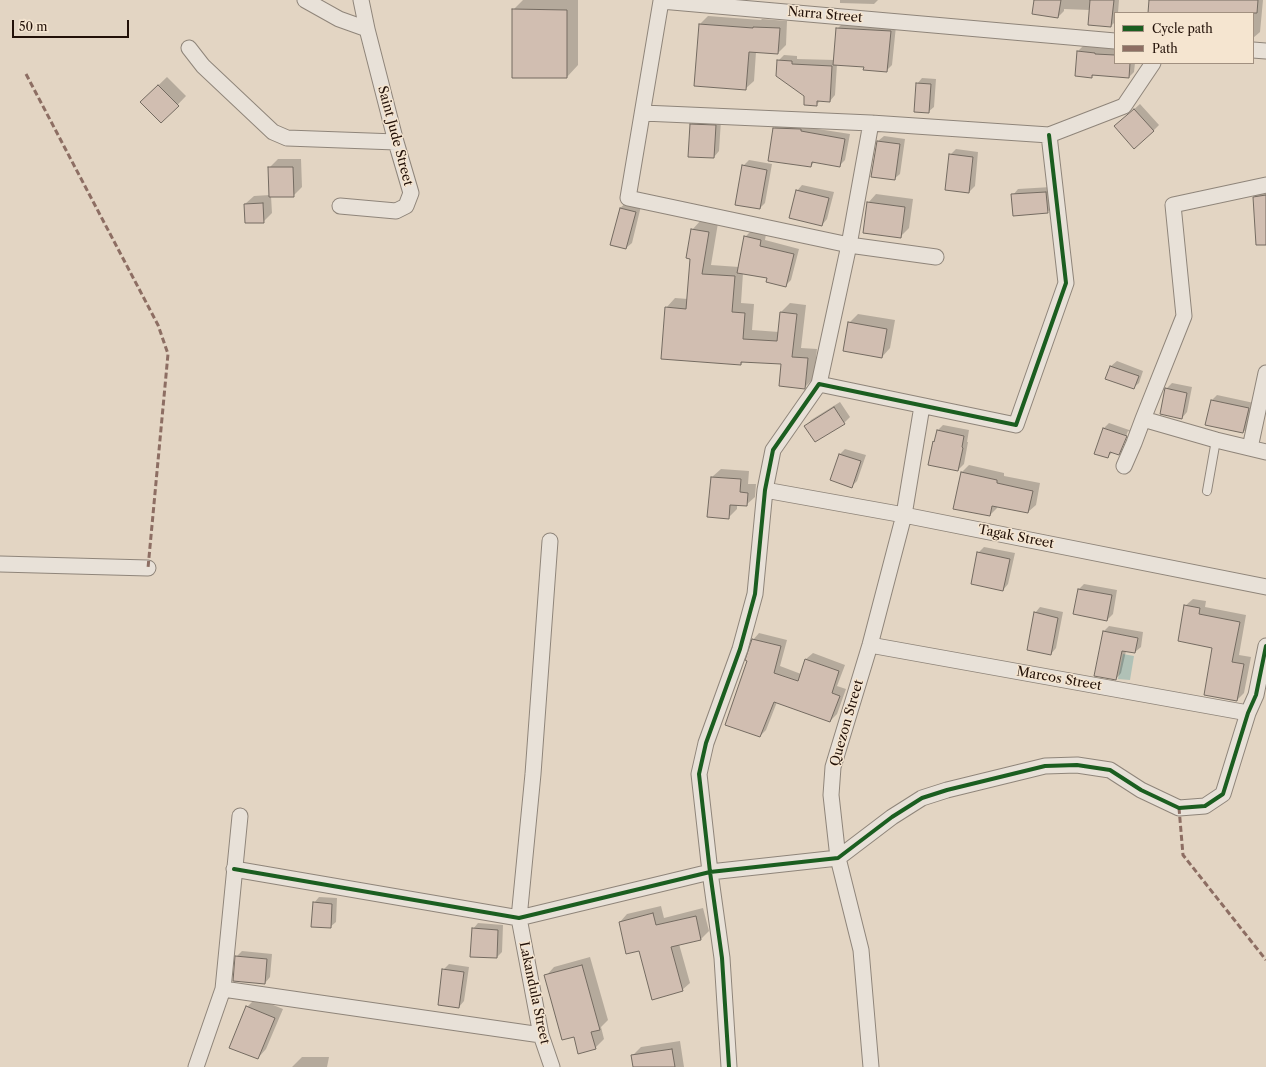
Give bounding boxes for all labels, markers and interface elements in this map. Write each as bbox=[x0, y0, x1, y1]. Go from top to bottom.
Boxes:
street label: Narra Street bbox=[787, 4, 863, 26]
scale bar bbox=[14, 12, 131, 38]
legend bbox=[1114, 12, 1254, 64]
text: 50 m bbox=[19, 19, 48, 34]
text: Cycle path bbox=[1152, 21, 1213, 36]
text: Path bbox=[1152, 41, 1178, 56]
street label: Saint Jude Street bbox=[374, 84, 416, 188]
street label: Tagak Street bbox=[977, 522, 1055, 552]
street label: Marcos Street bbox=[1015, 664, 1103, 694]
street label: Quezon Street bbox=[827, 678, 867, 768]
street label: Lakandula Street bbox=[516, 940, 552, 1046]

